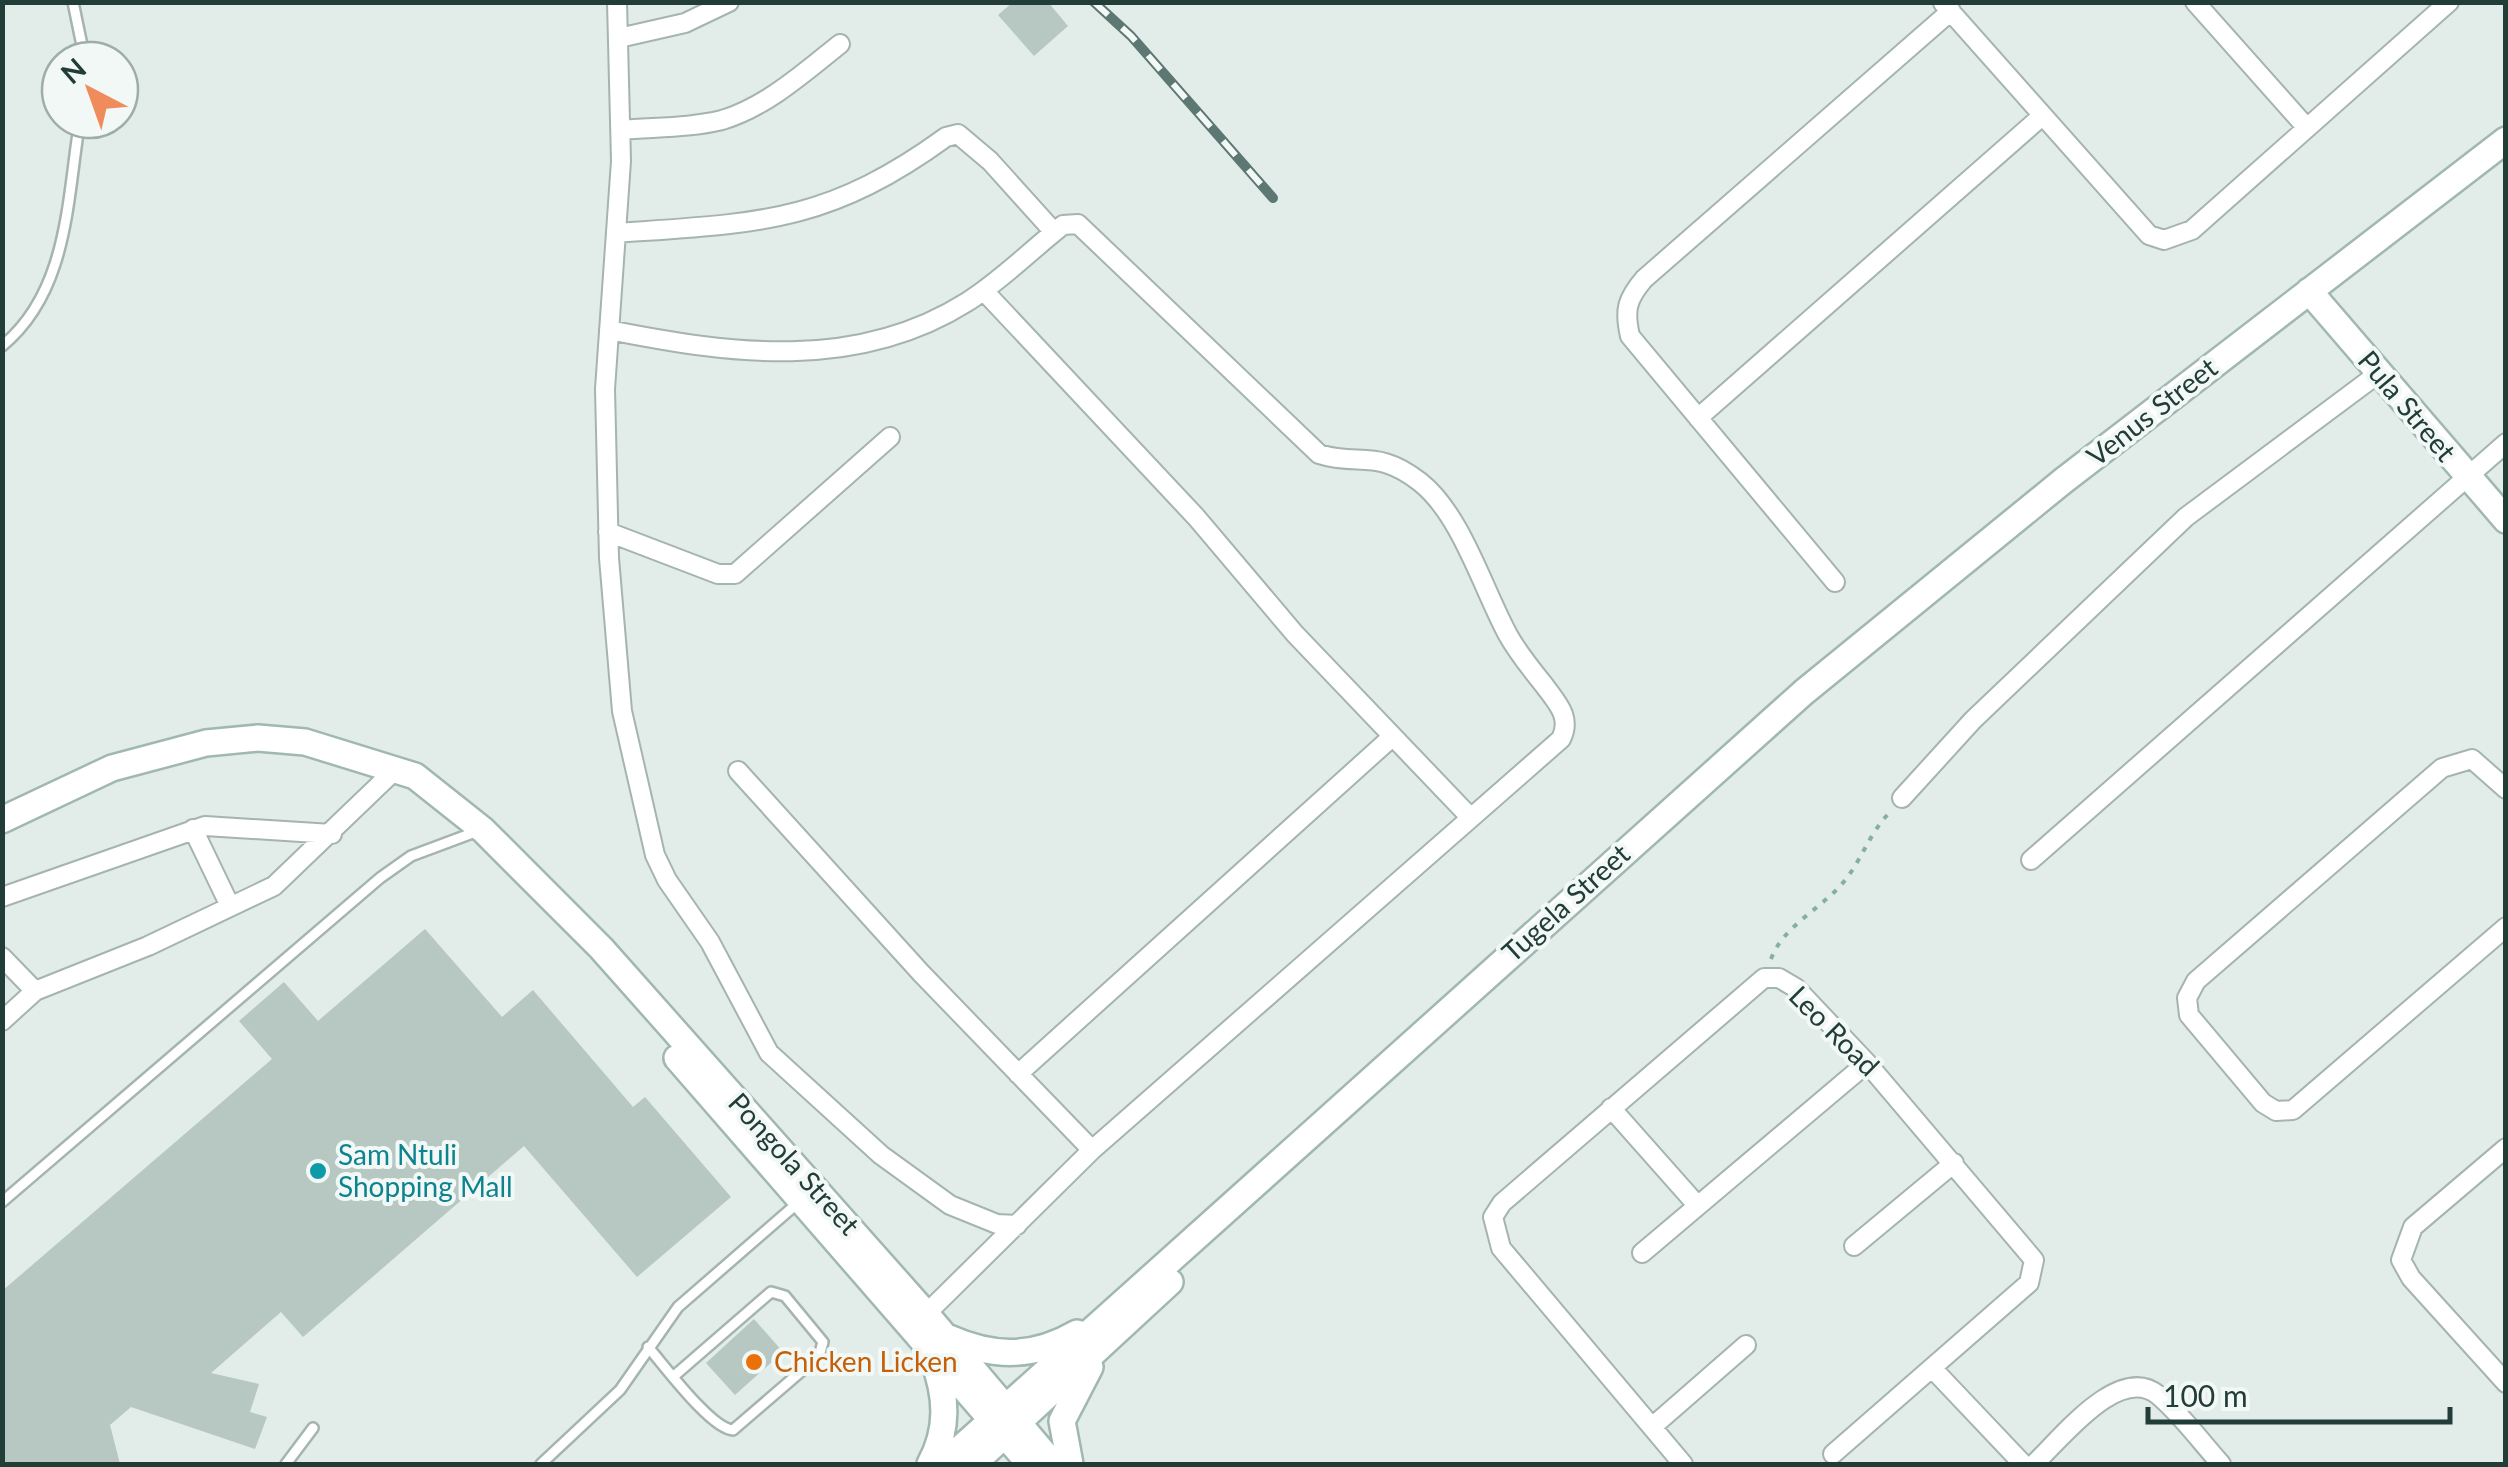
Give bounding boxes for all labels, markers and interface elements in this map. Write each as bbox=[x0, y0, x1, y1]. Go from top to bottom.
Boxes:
north arrow bbox=[40, 40, 140, 140]
text: N bbox=[54, 50, 92, 90]
street label: Pula Street bbox=[2352, 343, 2464, 468]
street label: Venus Street bbox=[2079, 350, 2223, 473]
street label: Tugela Street bbox=[1495, 836, 1636, 968]
street label: Leo Road bbox=[1783, 978, 1887, 1082]
street label: Pongola Street bbox=[722, 1085, 867, 1241]
place label: Sam Ntuli Shopping Mall bbox=[338, 1137, 513, 1203]
marker: Sam Ntuli Shopping Mall bbox=[307, 1160, 329, 1182]
place label: Chicken Licken bbox=[774, 1344, 958, 1378]
marker: Chicken Licken bbox=[743, 1351, 765, 1373]
scale bar bbox=[2148, 1362, 2450, 1424]
text: 100 m bbox=[2163, 1377, 2248, 1413]

